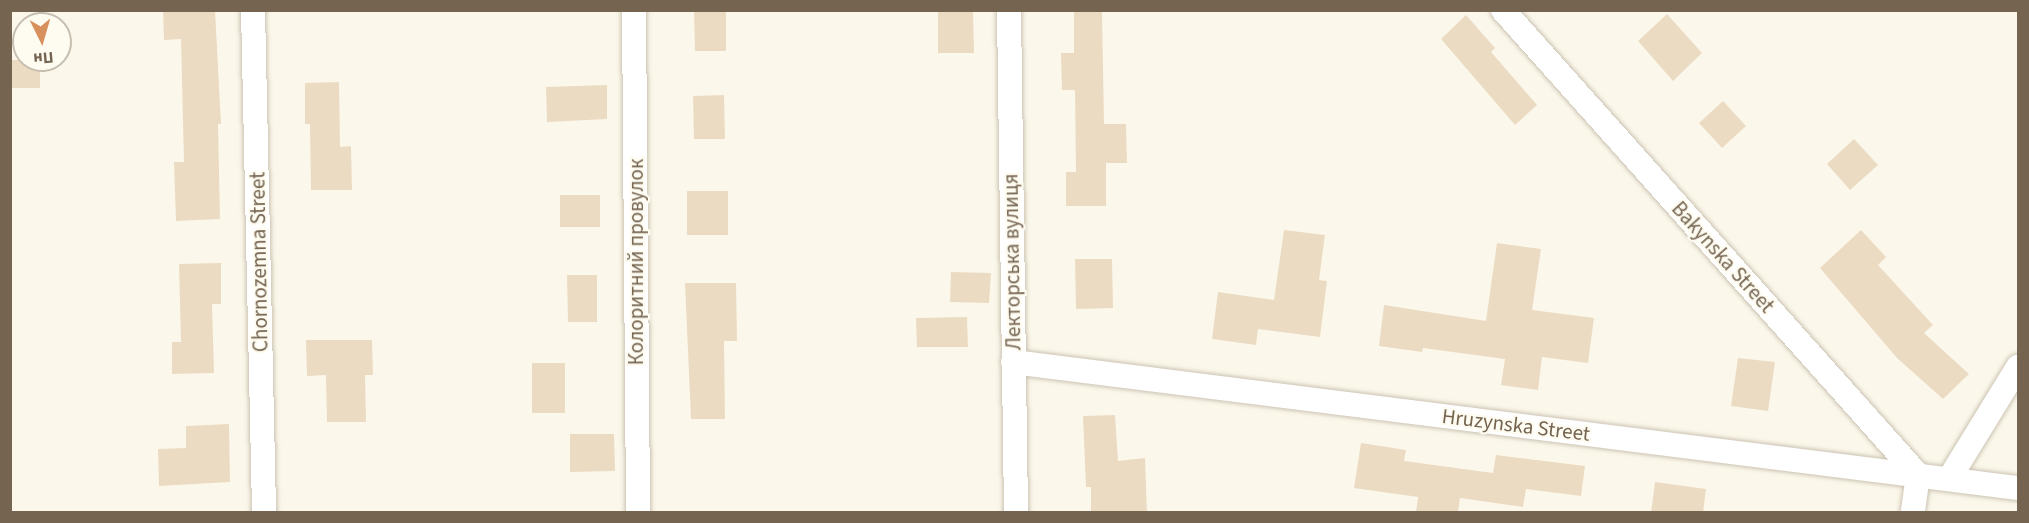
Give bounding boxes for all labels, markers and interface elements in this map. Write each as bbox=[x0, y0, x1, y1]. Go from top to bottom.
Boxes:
north arrow bbox=[12, 12, 72, 72]
text: Пн bbox=[33, 46, 54, 70]
street label: Колоритний провулок bbox=[623, 159, 649, 365]
street label: Chornozemna Street bbox=[245, 172, 273, 352]
street label: Лекторська вулиця bbox=[998, 173, 1026, 351]
street label: Bakynska Street bbox=[1666, 196, 1780, 318]
street label: Hruzynska Street bbox=[1441, 403, 1591, 447]

